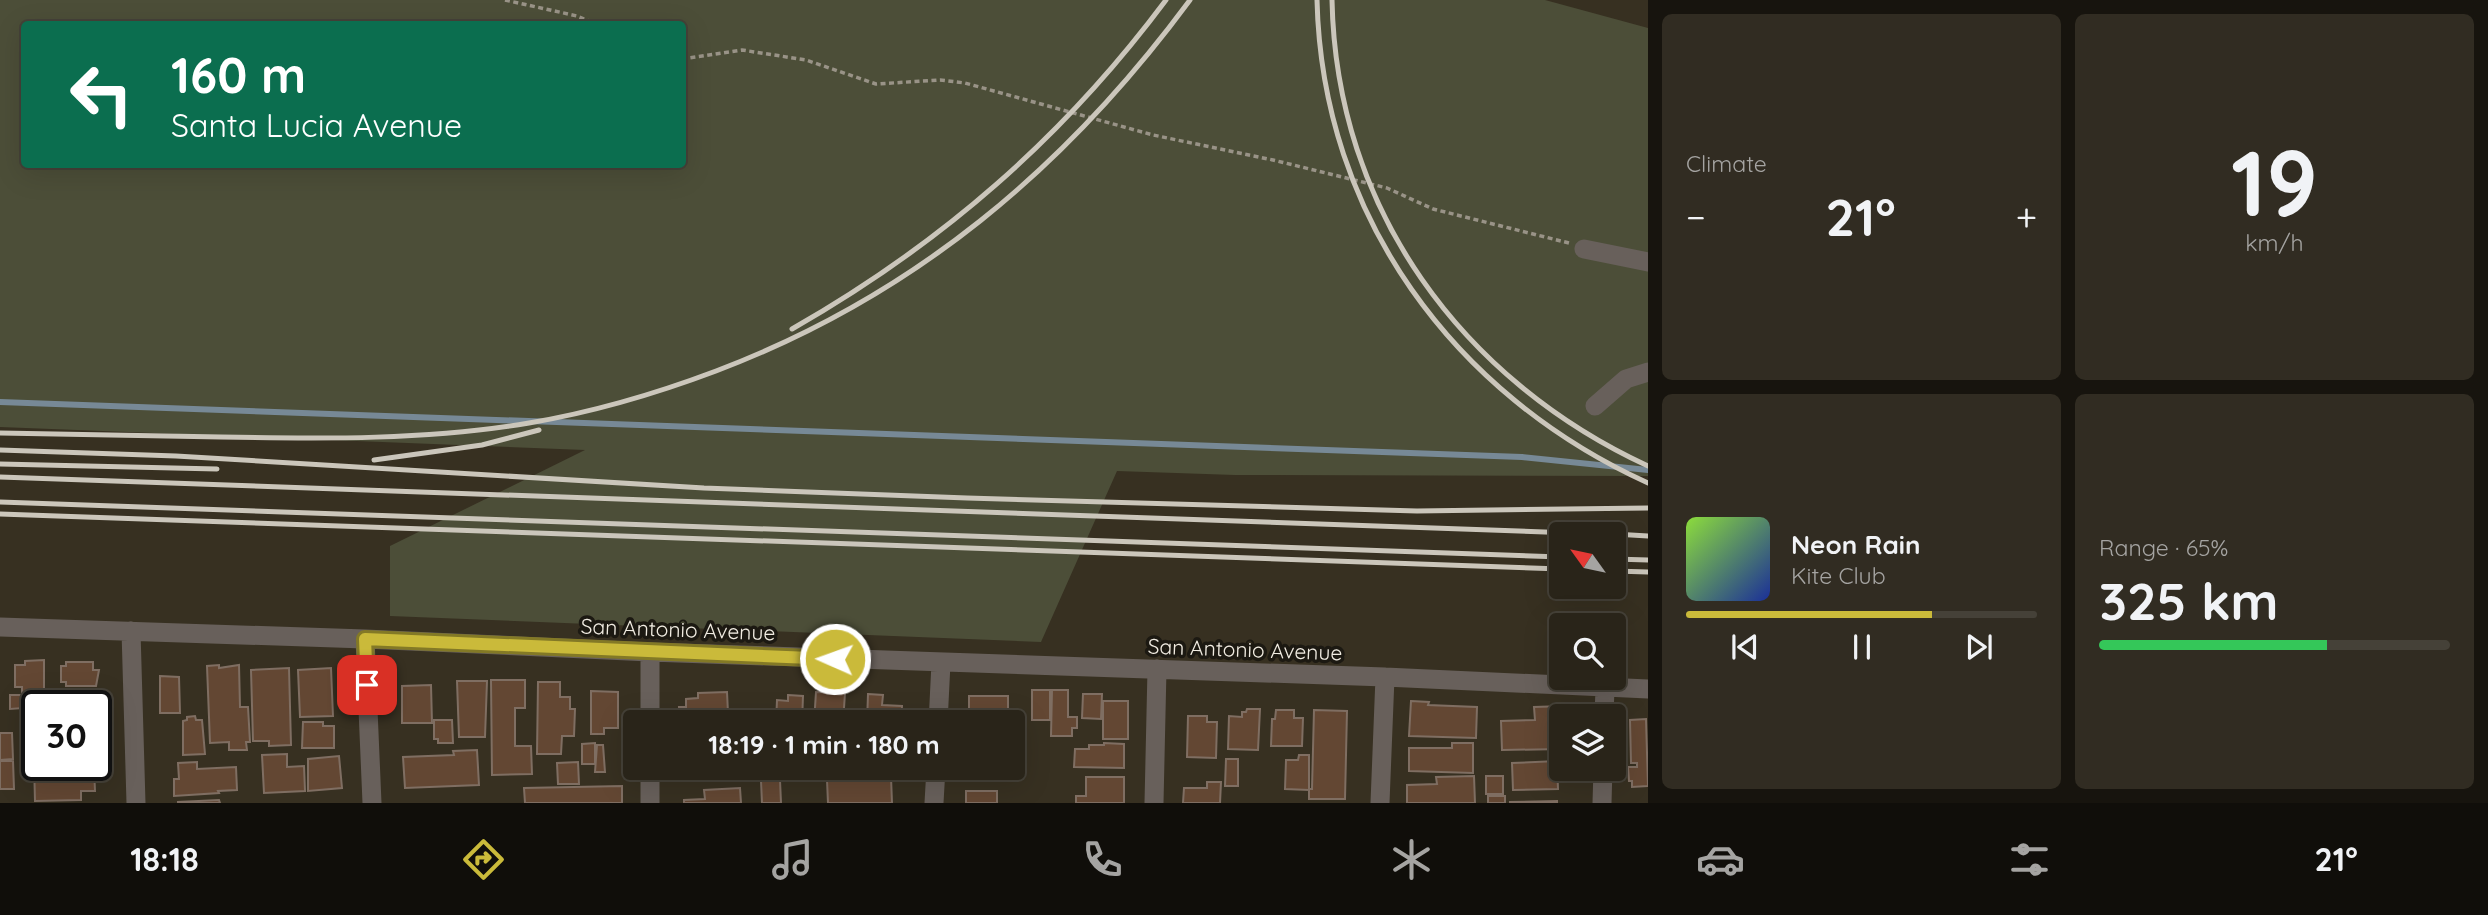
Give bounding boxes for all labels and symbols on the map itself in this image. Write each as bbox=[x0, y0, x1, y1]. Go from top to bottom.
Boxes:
north arrow bbox=[1549, 522, 1626, 598]
street label: San Antonio Avenue bbox=[580, 613, 776, 645]
position arrow bbox=[798, 622, 872, 696]
street label: San Antonio Avenue bbox=[1147, 633, 1343, 665]
pin bbox=[337, 655, 397, 715]
speed limit sign: 30 bbox=[21, 690, 112, 781]

